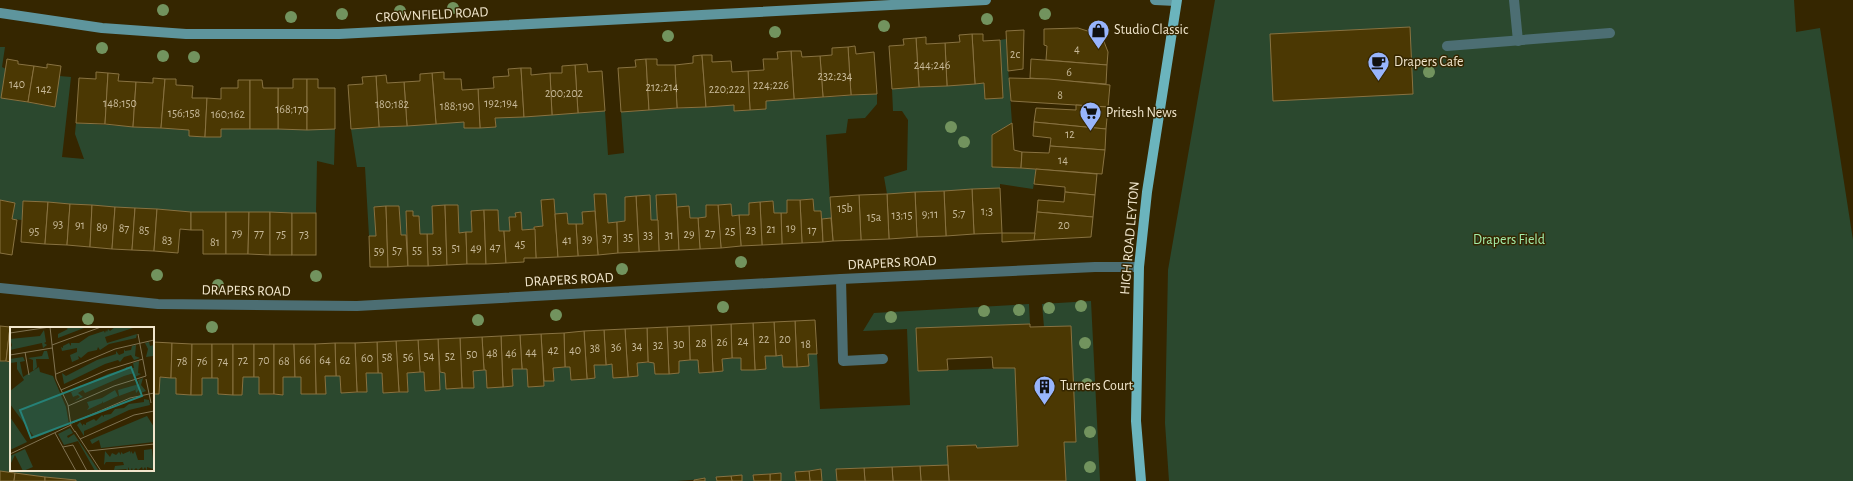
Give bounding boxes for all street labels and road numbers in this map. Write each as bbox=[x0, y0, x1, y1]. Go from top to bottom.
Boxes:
street label: CROWNFIELD ROAD bbox=[375, 5, 489, 25]
street label: HIGH ROAD LEYTON bbox=[1118, 181, 1142, 295]
street label: DRAPERS ROAD bbox=[847, 254, 937, 272]
street label: DRAPERS ROAD bbox=[524, 271, 614, 289]
street label: DRAPERS ROAD bbox=[201, 283, 291, 299]

